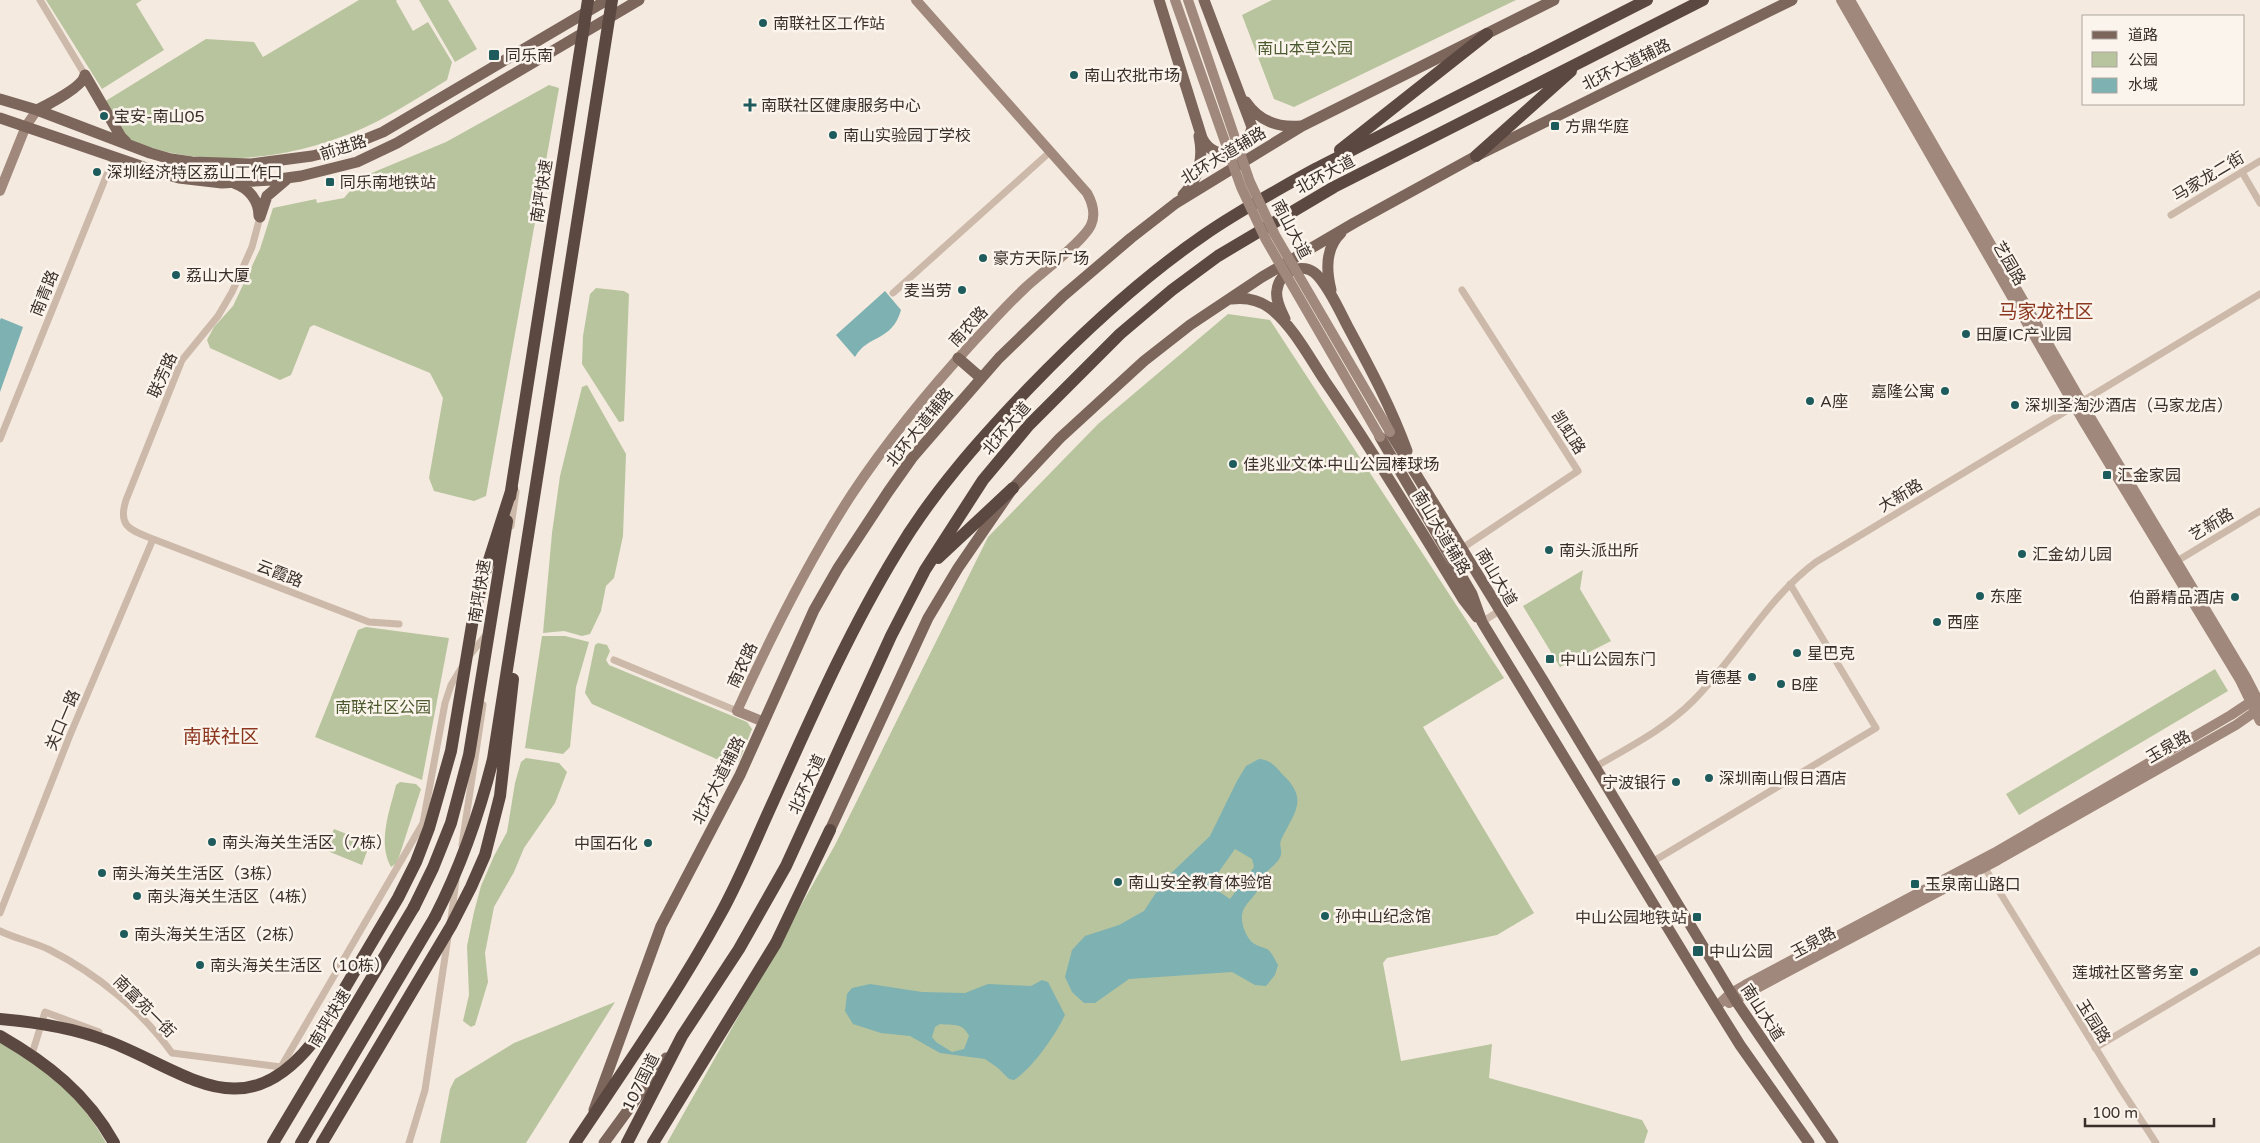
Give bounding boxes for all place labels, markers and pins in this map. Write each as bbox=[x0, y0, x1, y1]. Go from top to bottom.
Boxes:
place label: 南联社区工作站 bbox=[773, 14, 885, 34]
marker: 南联社区工作站 bbox=[757, 17, 769, 29]
place label: 同乐南 bbox=[505, 46, 553, 66]
marker: 同乐南 bbox=[487, 48, 501, 62]
place label: 南山农批市场 bbox=[1084, 66, 1180, 86]
marker: 南山农批市场 bbox=[1068, 69, 1080, 81]
place label: 南联社区健康服务中心 bbox=[761, 96, 921, 116]
marker: 南联社区健康服务中心 bbox=[743, 98, 757, 112]
place label: 宝安-南山05 bbox=[114, 107, 205, 127]
marker: 宝安-南山05 bbox=[98, 110, 110, 122]
place label: 方鼎华庭 bbox=[1565, 117, 1629, 137]
marker: 方鼎华庭 bbox=[1549, 120, 1561, 132]
place label: 南山实验园丁学校 bbox=[843, 126, 971, 146]
marker: 南山实验园丁学校 bbox=[827, 129, 839, 141]
place label: 深圳经济特区荔山工作口 bbox=[107, 163, 283, 183]
marker: 深圳经济特区荔山工作口 bbox=[91, 166, 103, 178]
place label: 同乐南地铁站 bbox=[340, 173, 436, 193]
marker: 同乐南地铁站 bbox=[324, 176, 336, 188]
place label: 豪方天际广场 bbox=[993, 249, 1089, 269]
marker: 豪方天际广场 bbox=[977, 252, 989, 264]
place label: 荔山大厦 bbox=[186, 266, 250, 286]
marker: 荔山大厦 bbox=[170, 269, 182, 281]
place label: 麦当劳 bbox=[904, 281, 952, 301]
marker: 麦当劳 bbox=[956, 284, 968, 296]
place label: 田厦IC产业园 bbox=[1976, 325, 2072, 345]
marker: 田厦IC产业园 bbox=[1960, 328, 1972, 340]
place label: 嘉隆公寓 bbox=[1871, 382, 1935, 402]
marker: 嘉隆公寓 bbox=[1939, 385, 1951, 397]
place label: A座 bbox=[1820, 392, 1848, 412]
marker: A座 bbox=[1804, 395, 1816, 407]
place label: 深圳圣淘沙酒店（马家龙店） bbox=[2025, 396, 2233, 416]
marker: 深圳圣淘沙酒店（马家龙店） bbox=[2009, 399, 2021, 411]
place label: 佳兆业文体·中山公园棒球场 bbox=[1243, 455, 1439, 475]
marker: 佳兆业文体·中山公园棒球场 bbox=[1227, 458, 1239, 470]
place label: 汇金家园 bbox=[2117, 466, 2181, 486]
marker: 汇金家园 bbox=[2101, 469, 2113, 481]
place label: 南头派出所 bbox=[1559, 541, 1639, 561]
marker: 南头派出所 bbox=[1543, 544, 1555, 556]
place label: 汇金幼儿园 bbox=[2032, 545, 2112, 565]
marker: 汇金幼儿园 bbox=[2016, 548, 2028, 560]
place label: 东座 bbox=[1990, 587, 2022, 607]
place label: 伯爵精品酒店 bbox=[2129, 588, 2225, 608]
marker: 东座 bbox=[1974, 590, 1986, 602]
marker: 伯爵精品酒店 bbox=[2229, 591, 2241, 603]
place label: 西座 bbox=[1947, 613, 1979, 633]
marker: 西座 bbox=[1931, 616, 1943, 628]
place label: 星巴克 bbox=[1807, 644, 1855, 664]
marker: 星巴克 bbox=[1791, 647, 1803, 659]
place label: 中山公园东门 bbox=[1560, 650, 1656, 670]
marker: 中山公园东门 bbox=[1544, 653, 1556, 665]
place label: 肯德基 bbox=[1694, 668, 1742, 688]
marker: 肯德基 bbox=[1746, 671, 1758, 683]
place label: B座 bbox=[1791, 675, 1818, 695]
marker: B座 bbox=[1775, 678, 1787, 690]
place label: 深圳南山假日酒店 bbox=[1719, 769, 1847, 789]
marker: 深圳南山假日酒店 bbox=[1703, 772, 1715, 784]
place label: 宁波银行 bbox=[1602, 773, 1666, 793]
marker: 宁波银行 bbox=[1670, 776, 1682, 788]
place label: 南头海关生活区（7栋） bbox=[222, 833, 392, 853]
place label: 中国石化 bbox=[574, 834, 638, 854]
marker: 南头海关生活区（7栋） bbox=[206, 836, 218, 848]
marker: 中国石化 bbox=[642, 837, 654, 849]
place label: 南头海关生活区（3栋） bbox=[112, 864, 282, 884]
marker: 南头海关生活区（3栋） bbox=[96, 867, 108, 879]
place label: 南山安全教育体验馆 bbox=[1128, 873, 1272, 893]
place label: 玉泉南山路口 bbox=[1925, 875, 2021, 895]
marker: 南山安全教育体验馆 bbox=[1112, 876, 1124, 888]
marker: 玉泉南山路口 bbox=[1909, 878, 1921, 890]
place label: 南头海关生活区（4栋） bbox=[147, 887, 317, 907]
marker: 南头海关生活区（4栋） bbox=[131, 890, 143, 902]
place label: 孙中山纪念馆 bbox=[1335, 907, 1431, 927]
place label: 中山公园地铁站 bbox=[1575, 908, 1687, 928]
marker: 孙中山纪念馆 bbox=[1319, 910, 1331, 922]
marker: 中山公园地铁站 bbox=[1691, 911, 1703, 923]
place label: 南头海关生活区（2栋） bbox=[134, 925, 304, 945]
marker: 南头海关生活区（2栋） bbox=[118, 928, 130, 940]
place label: 中山公园 bbox=[1709, 942, 1773, 962]
marker: 中山公园 bbox=[1691, 944, 1705, 958]
place label: 南头海关生活区（10栋） bbox=[210, 956, 390, 976]
marker: 南头海关生活区（10栋） bbox=[194, 959, 206, 971]
place label: 莲城社区警务室 bbox=[2072, 963, 2184, 983]
marker: 莲城社区警务室 bbox=[2188, 966, 2200, 978]

